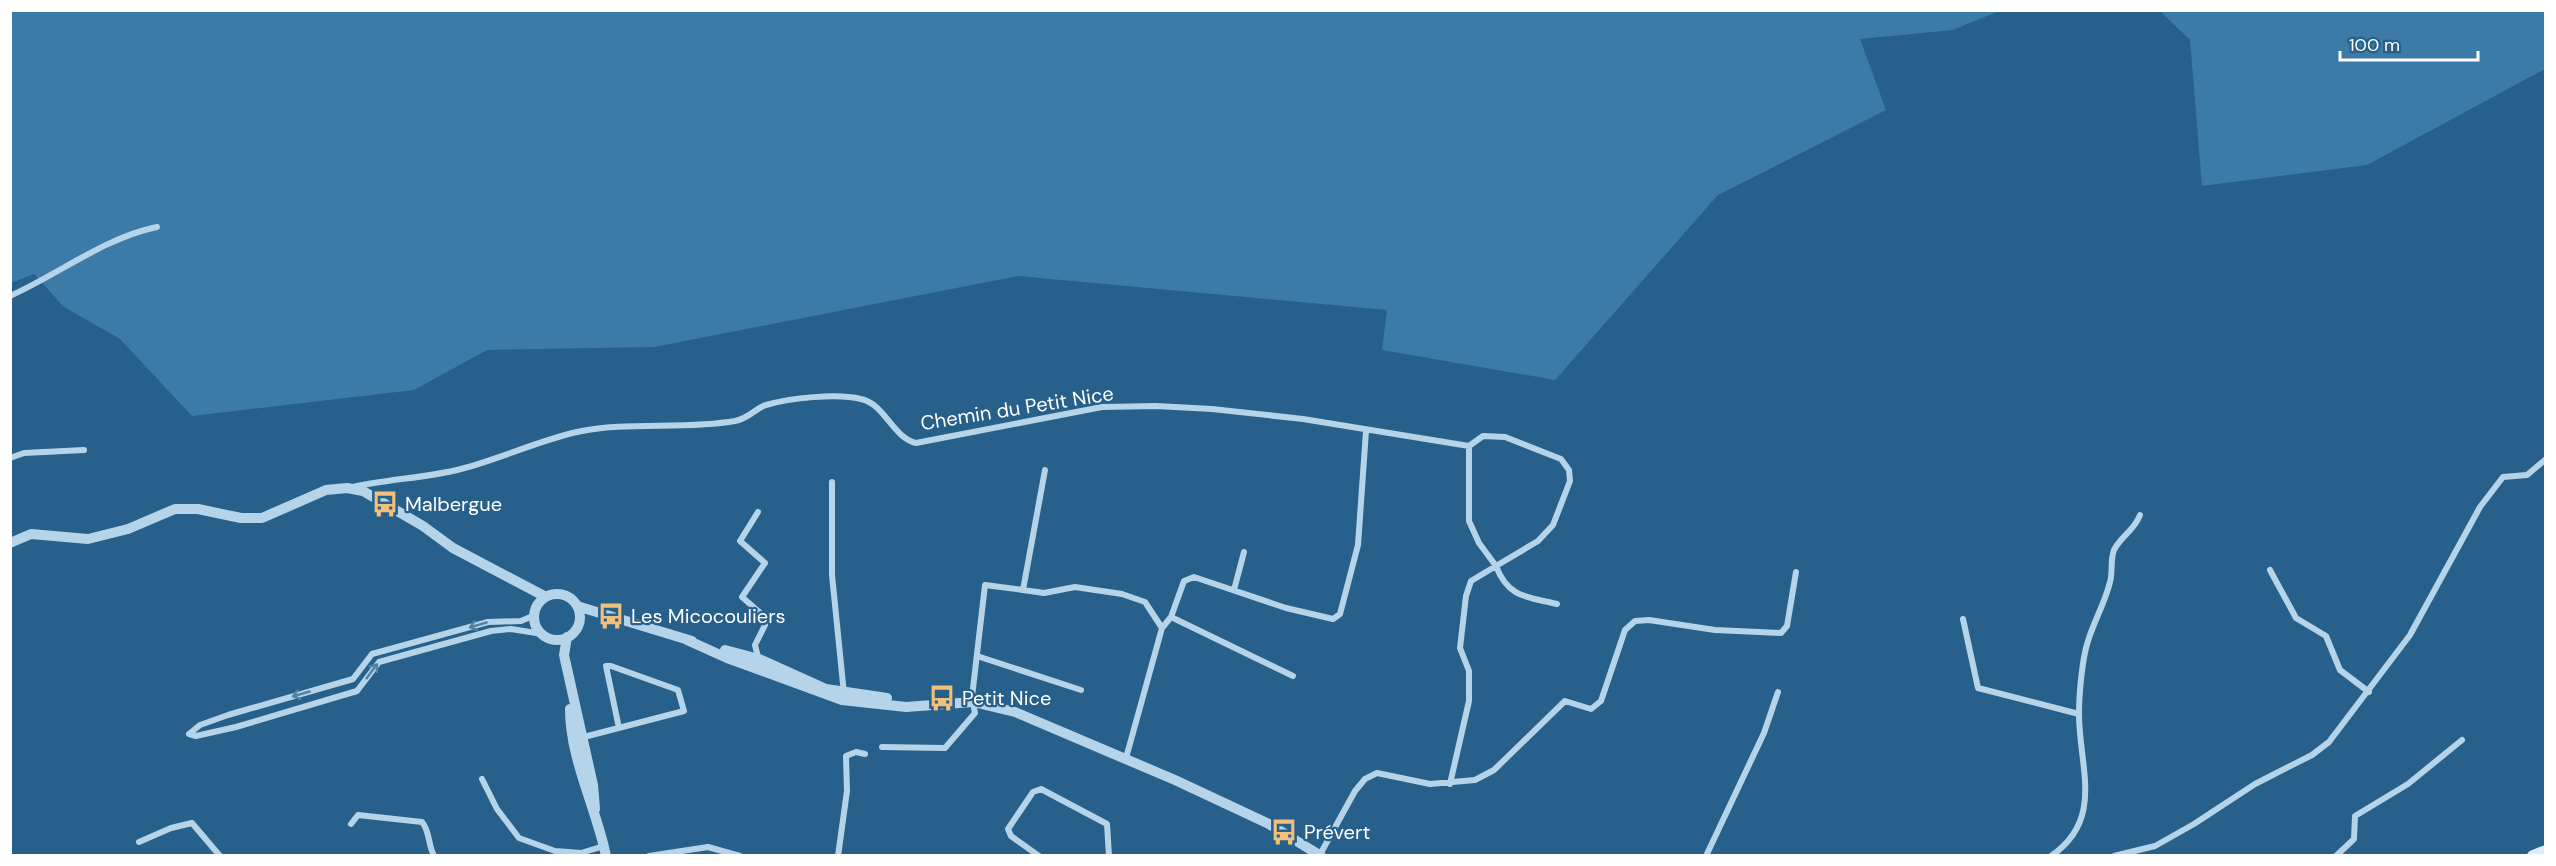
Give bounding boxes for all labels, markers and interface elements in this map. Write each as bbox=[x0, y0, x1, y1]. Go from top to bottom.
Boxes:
scale bar bbox=[2340, 24, 2478, 62]
text: 100 m bbox=[2349, 33, 2400, 57]
street label: Chemin du Petit Nice bbox=[919, 380, 1115, 436]
bus stop icon: Malbergue bbox=[370, 489, 400, 519]
place label: Malbergue bbox=[405, 491, 502, 517]
bus stop icon: Les Micocouliers bbox=[596, 601, 626, 631]
place label: Les Micocouliers bbox=[631, 603, 786, 629]
one-way arrow bbox=[469, 619, 488, 631]
one-way arrow bbox=[366, 663, 379, 679]
bus stop icon: Petit Nice bbox=[927, 683, 957, 713]
place label: Petit Nice bbox=[962, 685, 1051, 711]
one-way arrow bbox=[292, 689, 311, 700]
bus stop icon: Prévert bbox=[1269, 817, 1299, 847]
place label: Prévert bbox=[1304, 819, 1370, 845]

